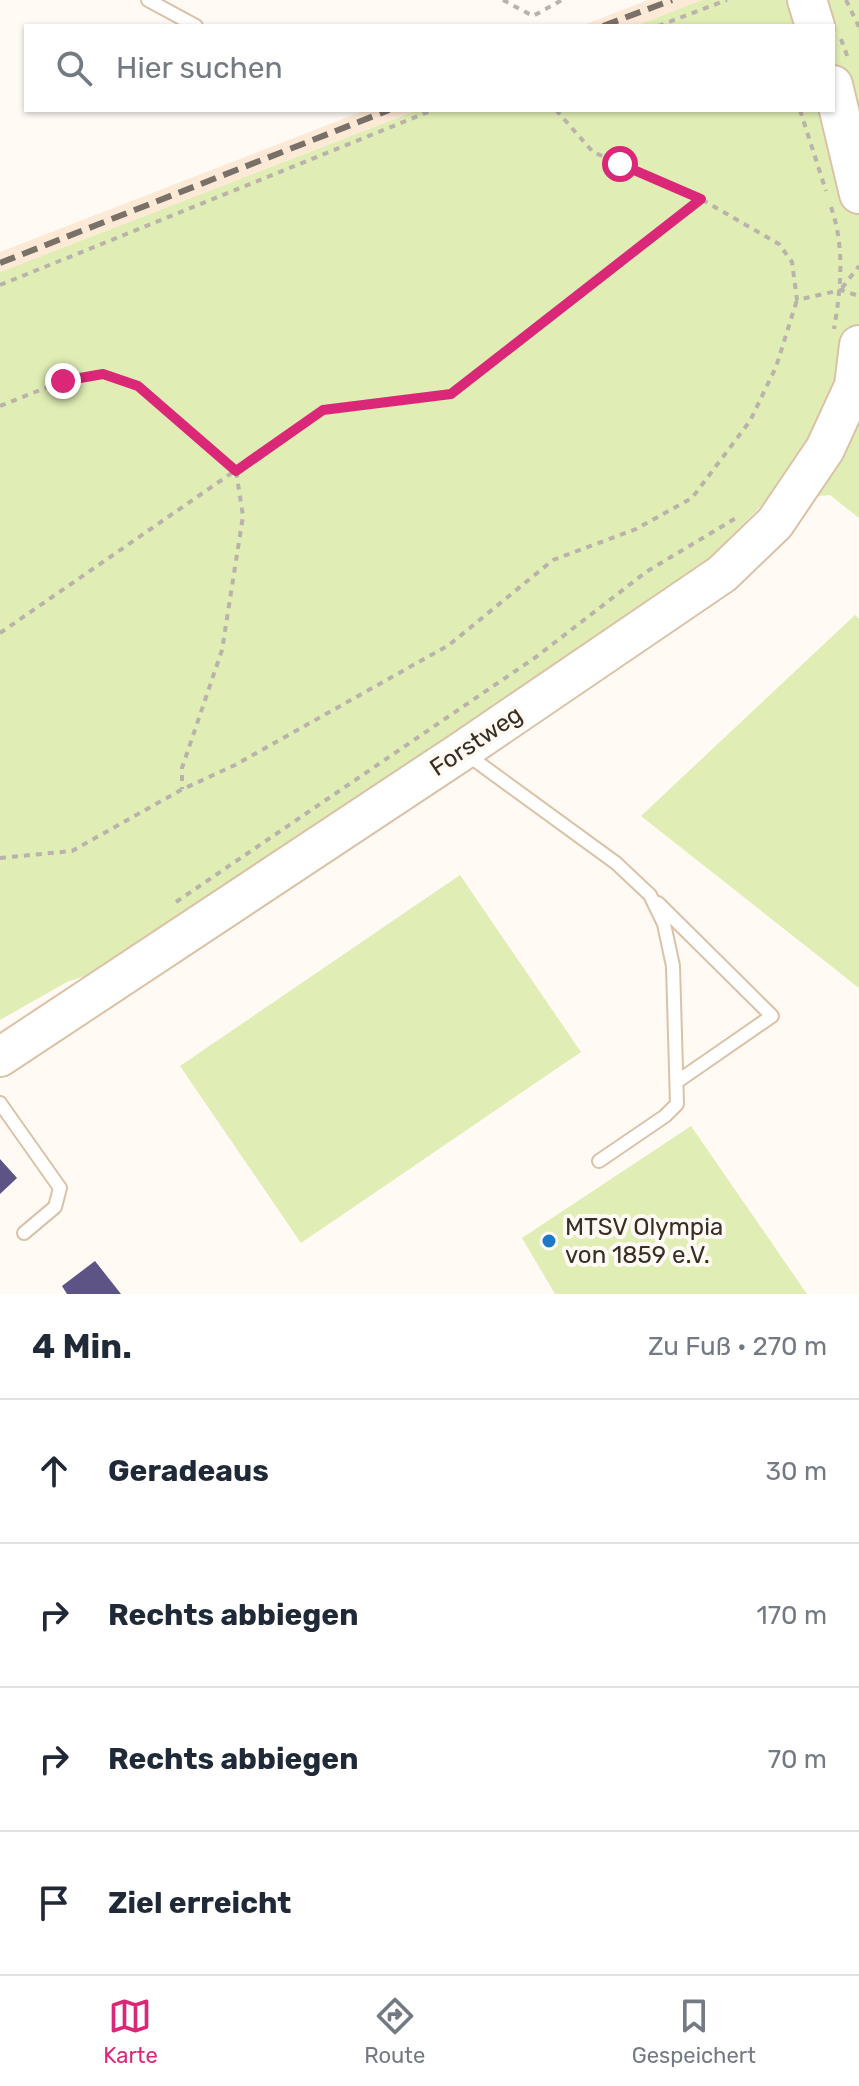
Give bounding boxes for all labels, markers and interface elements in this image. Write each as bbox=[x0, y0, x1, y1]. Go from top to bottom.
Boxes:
search box bbox=[24, 24, 835, 112]
icon: search bbox=[52, 46, 96, 90]
text: Hier suchen bbox=[116, 50, 283, 86]
route start bbox=[602, 146, 638, 182]
route end bbox=[45, 363, 81, 399]
street label: Forstweg bbox=[425, 700, 527, 782]
place label: MTSV Olympia von 1859 e.V. bbox=[565, 1213, 723, 1269]
marker: MTSV Olympia von 1859 e.V. bbox=[540, 1232, 558, 1250]
text: 4 Min. bbox=[32, 1326, 132, 1367]
text: Zu Fuß · 270 m bbox=[648, 1331, 827, 1362]
icon: ahead bbox=[32, 1449, 76, 1493]
text: Geradeaus bbox=[108, 1453, 269, 1489]
text: 30 m bbox=[765, 1456, 827, 1487]
icon: right bbox=[32, 1593, 76, 1637]
text: Rechts abbiegen bbox=[108, 1597, 358, 1633]
text: 170 m bbox=[757, 1600, 827, 1631]
icon: right bbox=[32, 1737, 76, 1781]
text: Rechts abbiegen bbox=[108, 1741, 358, 1777]
text: 70 m bbox=[768, 1744, 827, 1775]
icon: arrive bbox=[32, 1881, 76, 1925]
text: Ziel erreicht bbox=[108, 1885, 291, 1921]
tab: Karte bbox=[103, 1994, 158, 2069]
tab: Route bbox=[364, 1994, 425, 2069]
tab: Gespeichert bbox=[632, 1994, 756, 2069]

